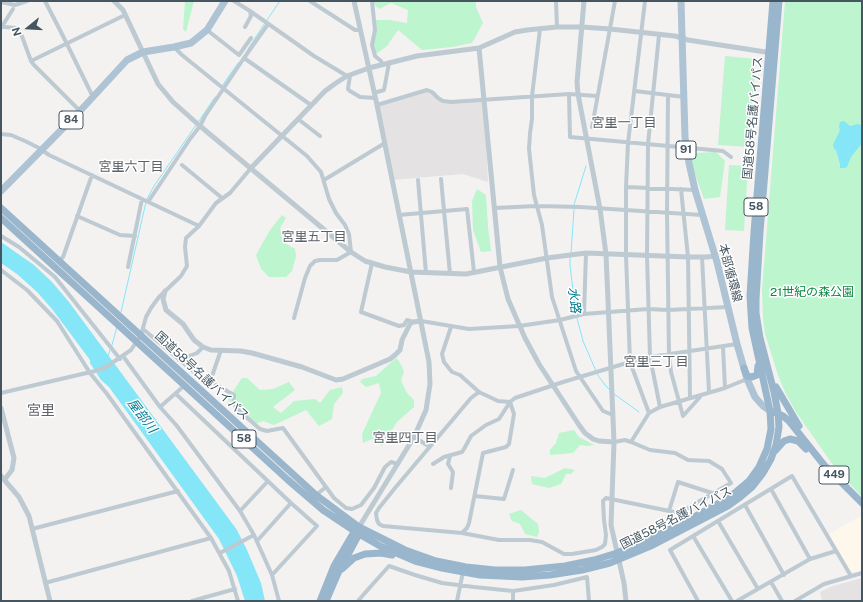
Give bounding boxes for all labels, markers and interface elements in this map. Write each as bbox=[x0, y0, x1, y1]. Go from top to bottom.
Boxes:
north arrow bbox=[8, 8, 48, 48]
text: N bbox=[10, 26, 24, 38]
street label: 国道58号名護バイパス bbox=[740, 56, 766, 180]
road number: 84 bbox=[59, 111, 83, 129]
district label: 宮里一丁目 bbox=[592, 115, 656, 131]
road number: 91 bbox=[676, 141, 696, 159]
district label: 宮里六丁目 bbox=[99, 159, 163, 175]
road number: 58 bbox=[744, 198, 768, 216]
district label: 宮里五丁目 bbox=[282, 229, 346, 245]
street label: 本部循環線 bbox=[715, 242, 745, 304]
park label: 21世紀の森公園 bbox=[770, 285, 854, 299]
water label: 水路 bbox=[565, 286, 583, 314]
street label: 国道58号名護バイパス bbox=[152, 329, 252, 423]
district label: 宮里三丁目 bbox=[624, 354, 688, 370]
water label: 屋部川 bbox=[124, 396, 160, 436]
district label: 宮里 bbox=[27, 403, 55, 419]
road number: 58 bbox=[232, 430, 256, 448]
district label: 宮里四丁目 bbox=[373, 430, 437, 446]
road number: 449 bbox=[819, 466, 849, 484]
street label: 国道58号名護バイパス bbox=[618, 484, 734, 552]

